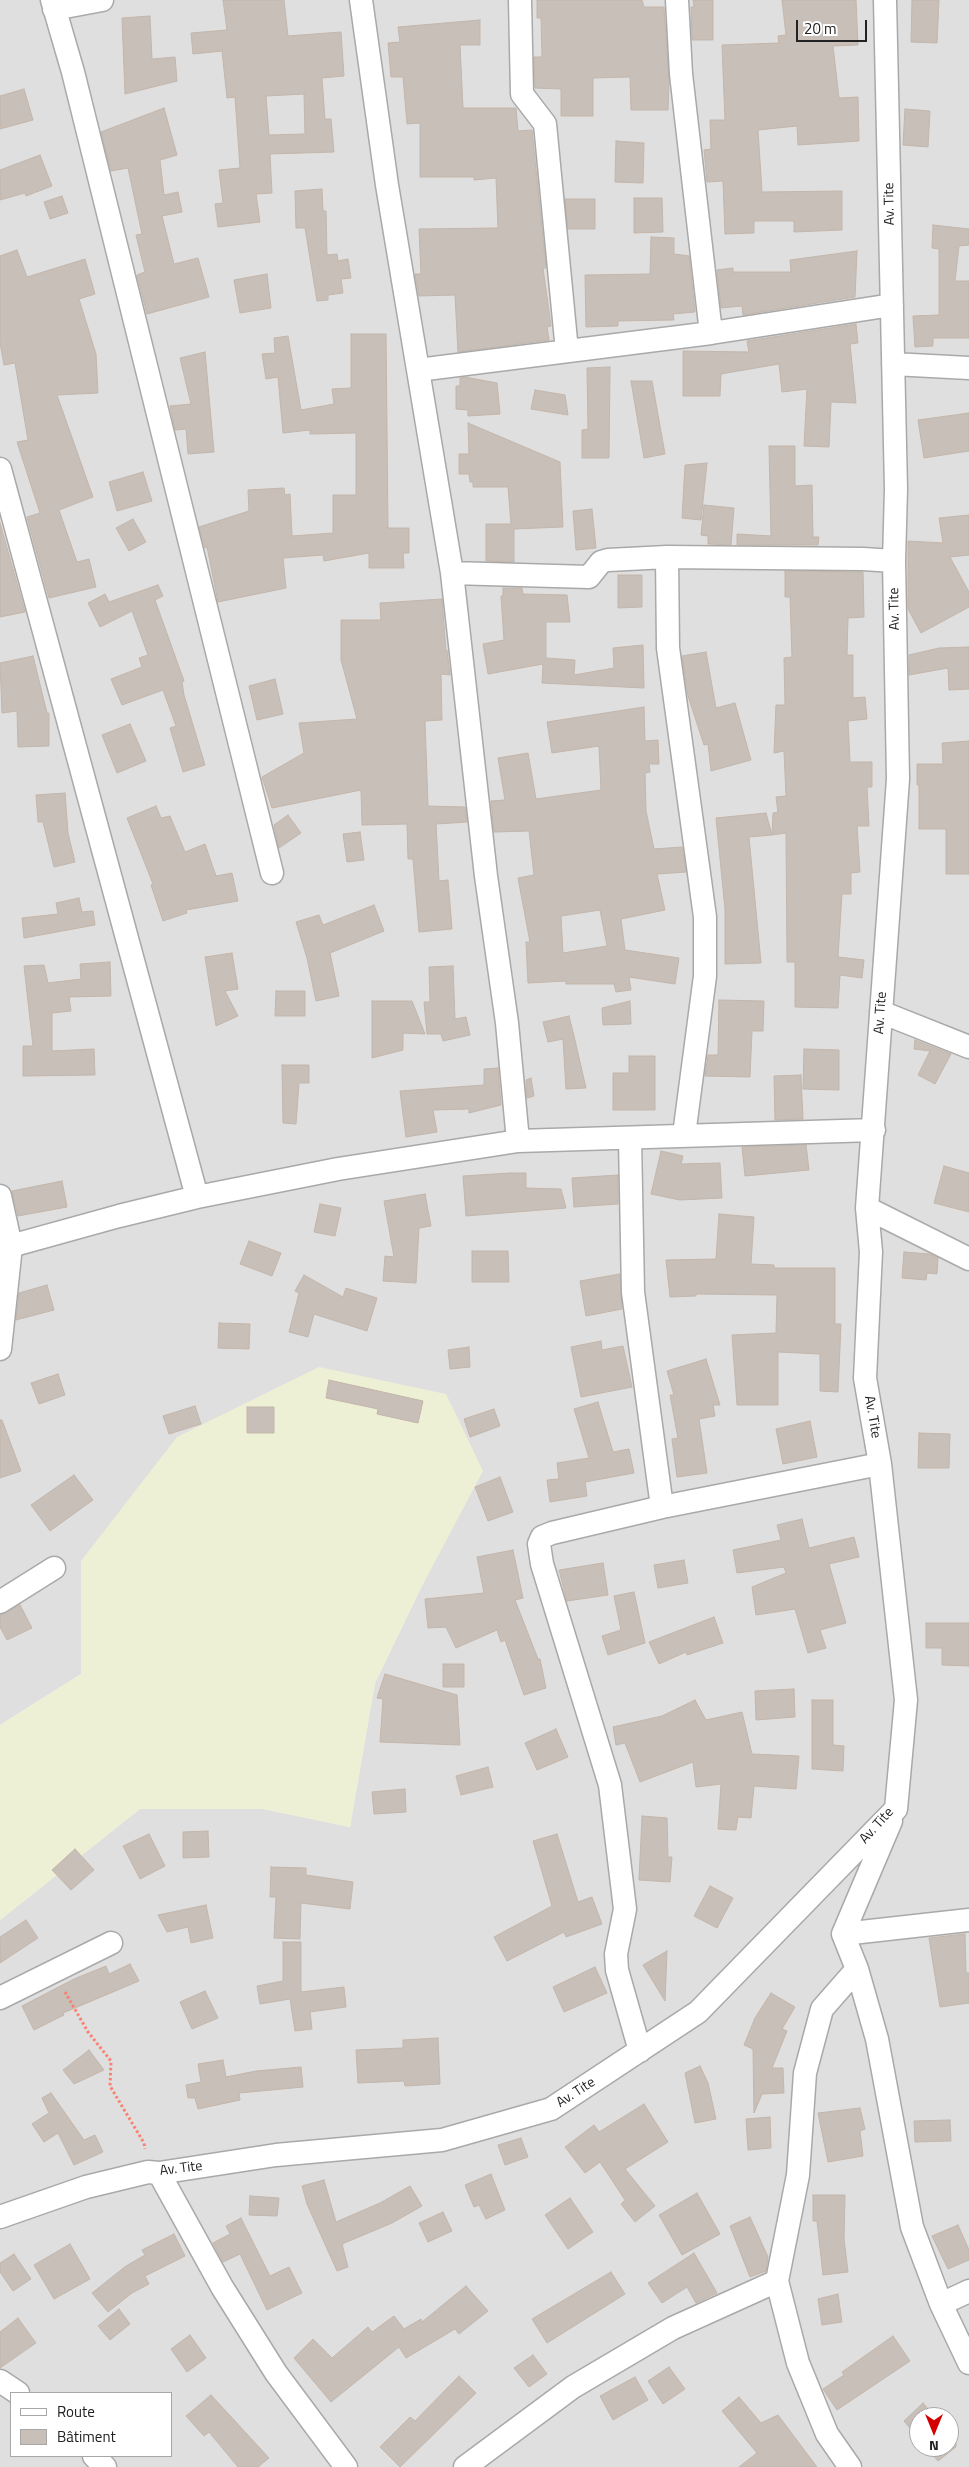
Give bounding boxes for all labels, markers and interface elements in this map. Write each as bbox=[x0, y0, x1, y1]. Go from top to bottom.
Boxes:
scale bar bbox=[799, 10, 870, 42]
text: 20 m bbox=[804, 17, 837, 40]
street label: Av. Tite bbox=[881, 182, 899, 226]
street label: Av. Tite bbox=[886, 587, 904, 631]
street label: Av. Tite bbox=[871, 991, 891, 1035]
street label: Av. Tite bbox=[860, 1394, 884, 1440]
street label: Av. Tite bbox=[856, 1804, 898, 1848]
street label: Av. Tite bbox=[553, 2074, 599, 2112]
street label: Av. Tite bbox=[159, 2158, 203, 2180]
legend bbox=[10, 2392, 172, 2457]
text: Route bbox=[57, 2400, 95, 2423]
north arrow bbox=[909, 2407, 959, 2457]
text: Bâtiment bbox=[57, 2425, 116, 2448]
text: N bbox=[929, 2436, 939, 2457]

